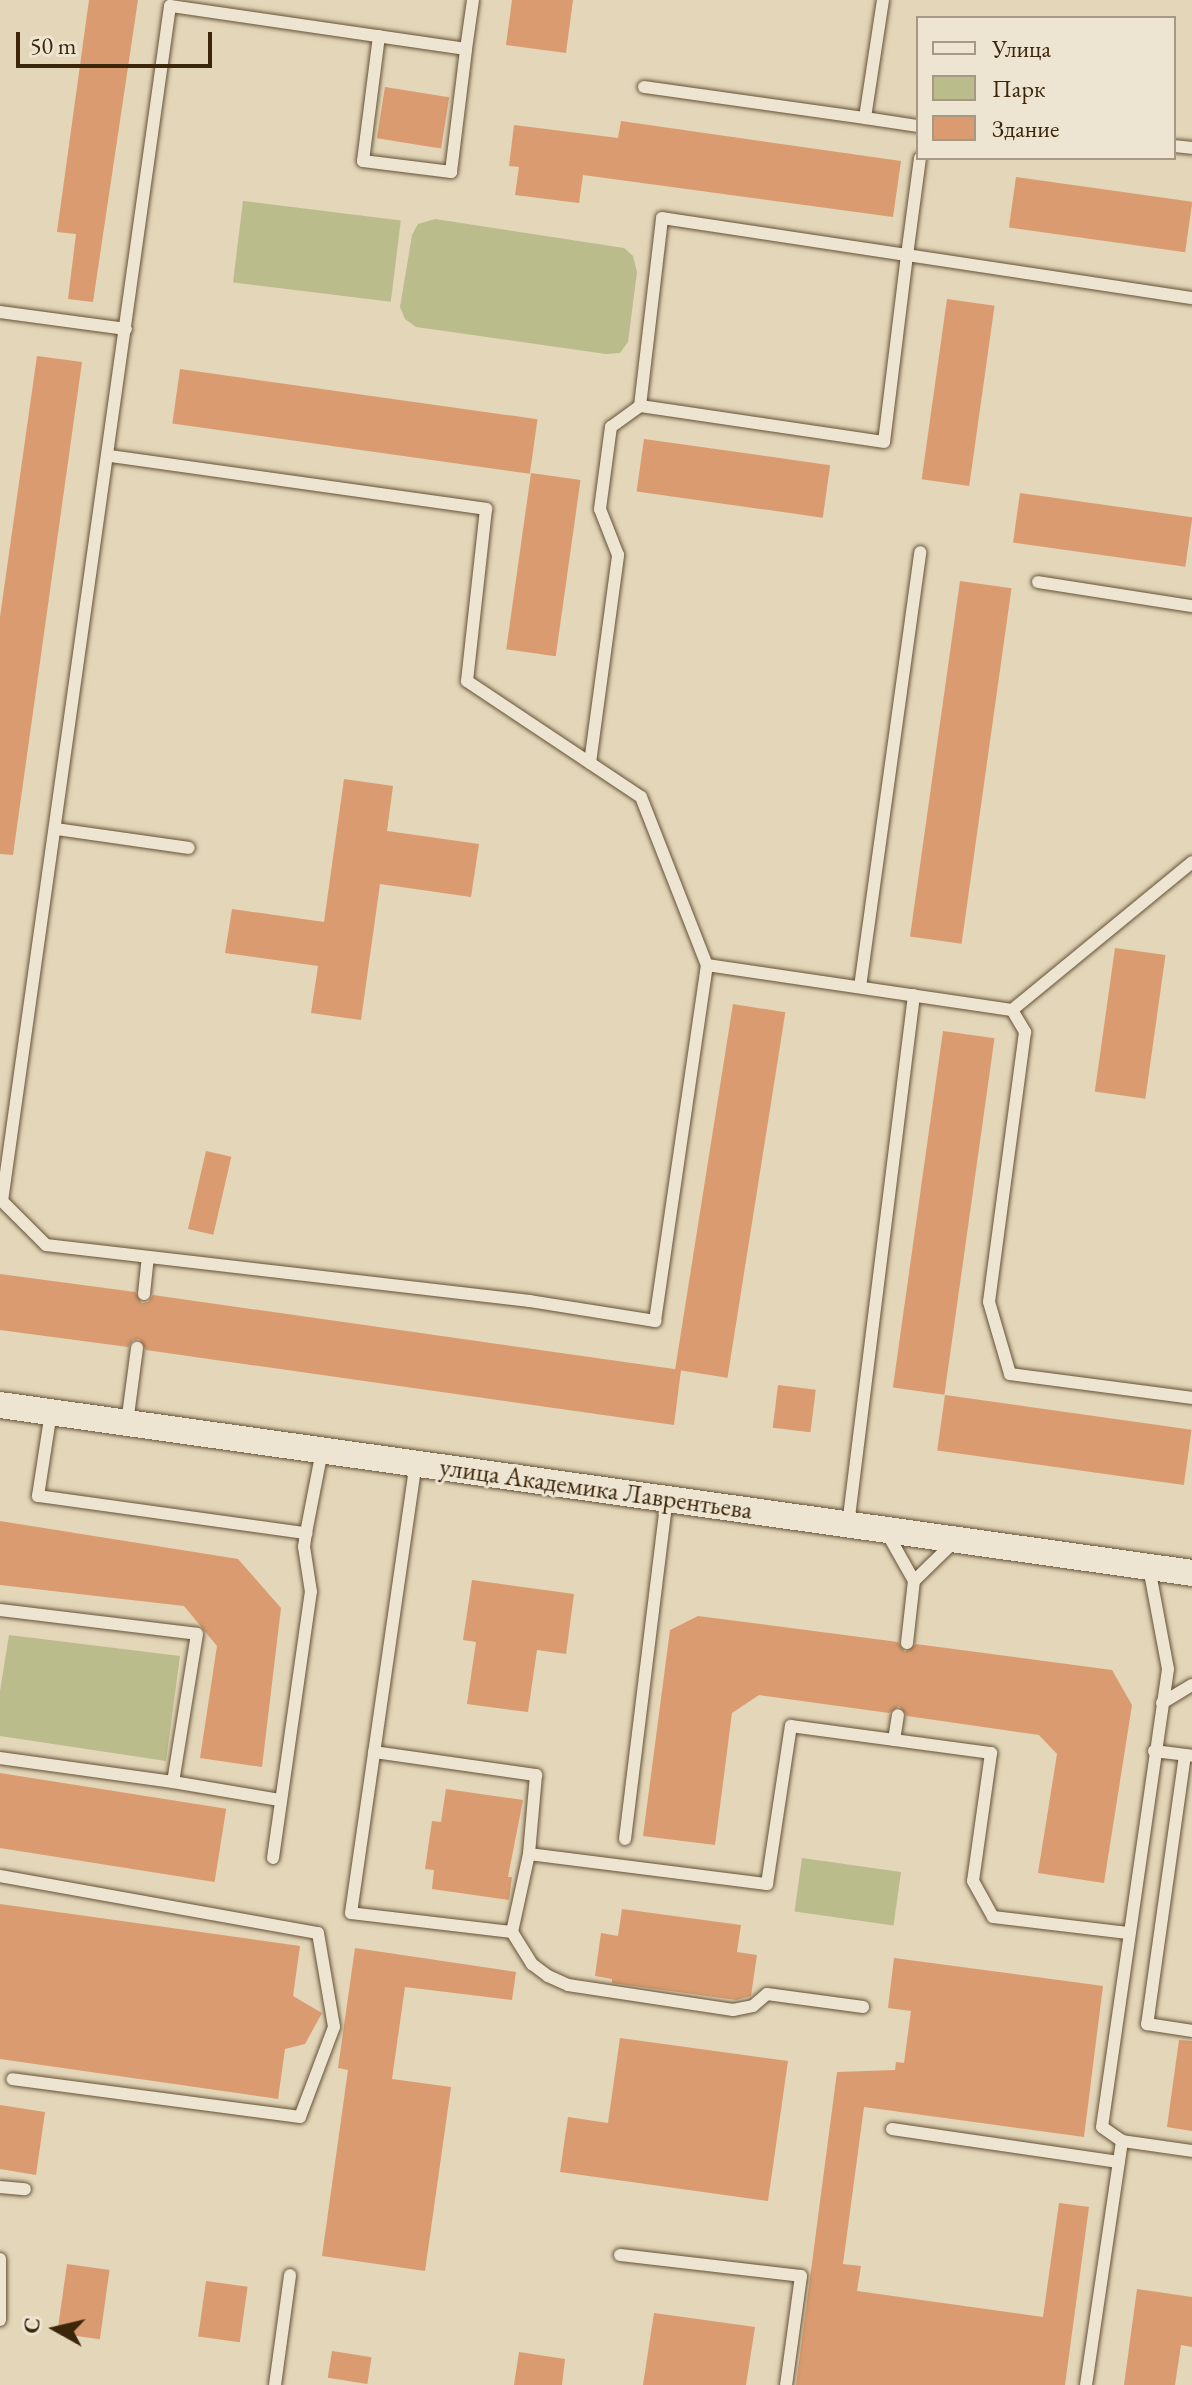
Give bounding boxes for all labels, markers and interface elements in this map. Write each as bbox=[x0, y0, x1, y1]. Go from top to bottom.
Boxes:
scale bar bbox=[20, 16, 216, 66]
legend bbox=[916, 16, 1176, 160]
text: 50 m bbox=[30, 30, 77, 61]
text: Улица bbox=[992, 33, 1051, 64]
text: Парк bbox=[992, 73, 1045, 104]
text: Здание bbox=[992, 113, 1059, 144]
street label: улица Академика Лаврентьева bbox=[438, 1452, 754, 1526]
north arrow bbox=[16, 2289, 96, 2369]
text: С bbox=[16, 2316, 47, 2335]

